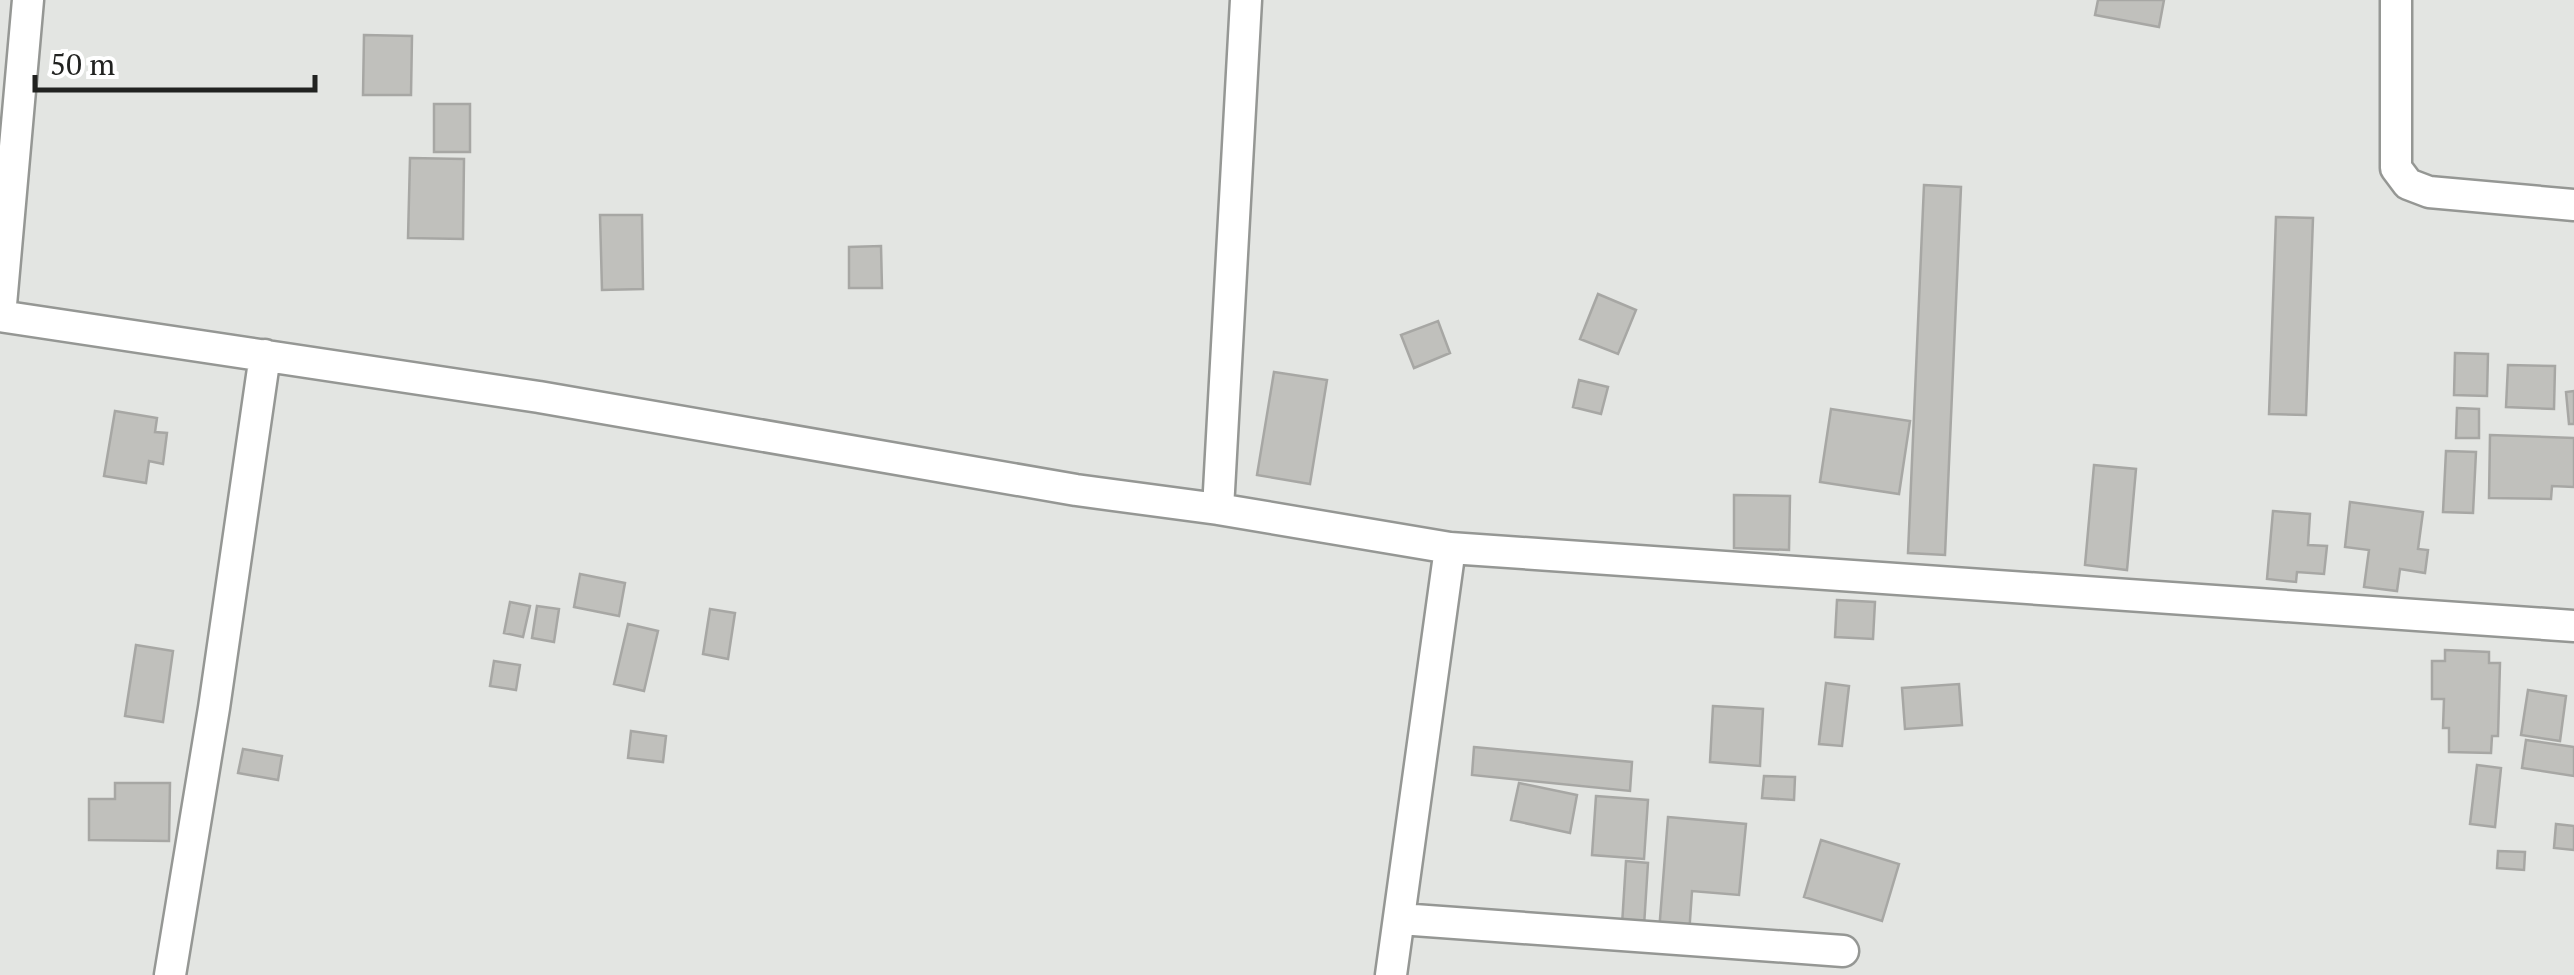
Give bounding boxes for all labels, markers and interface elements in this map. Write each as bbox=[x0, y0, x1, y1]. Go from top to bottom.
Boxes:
scale bar bbox=[35, 30, 315, 92]
text: 50 m bbox=[50, 44, 115, 84]

